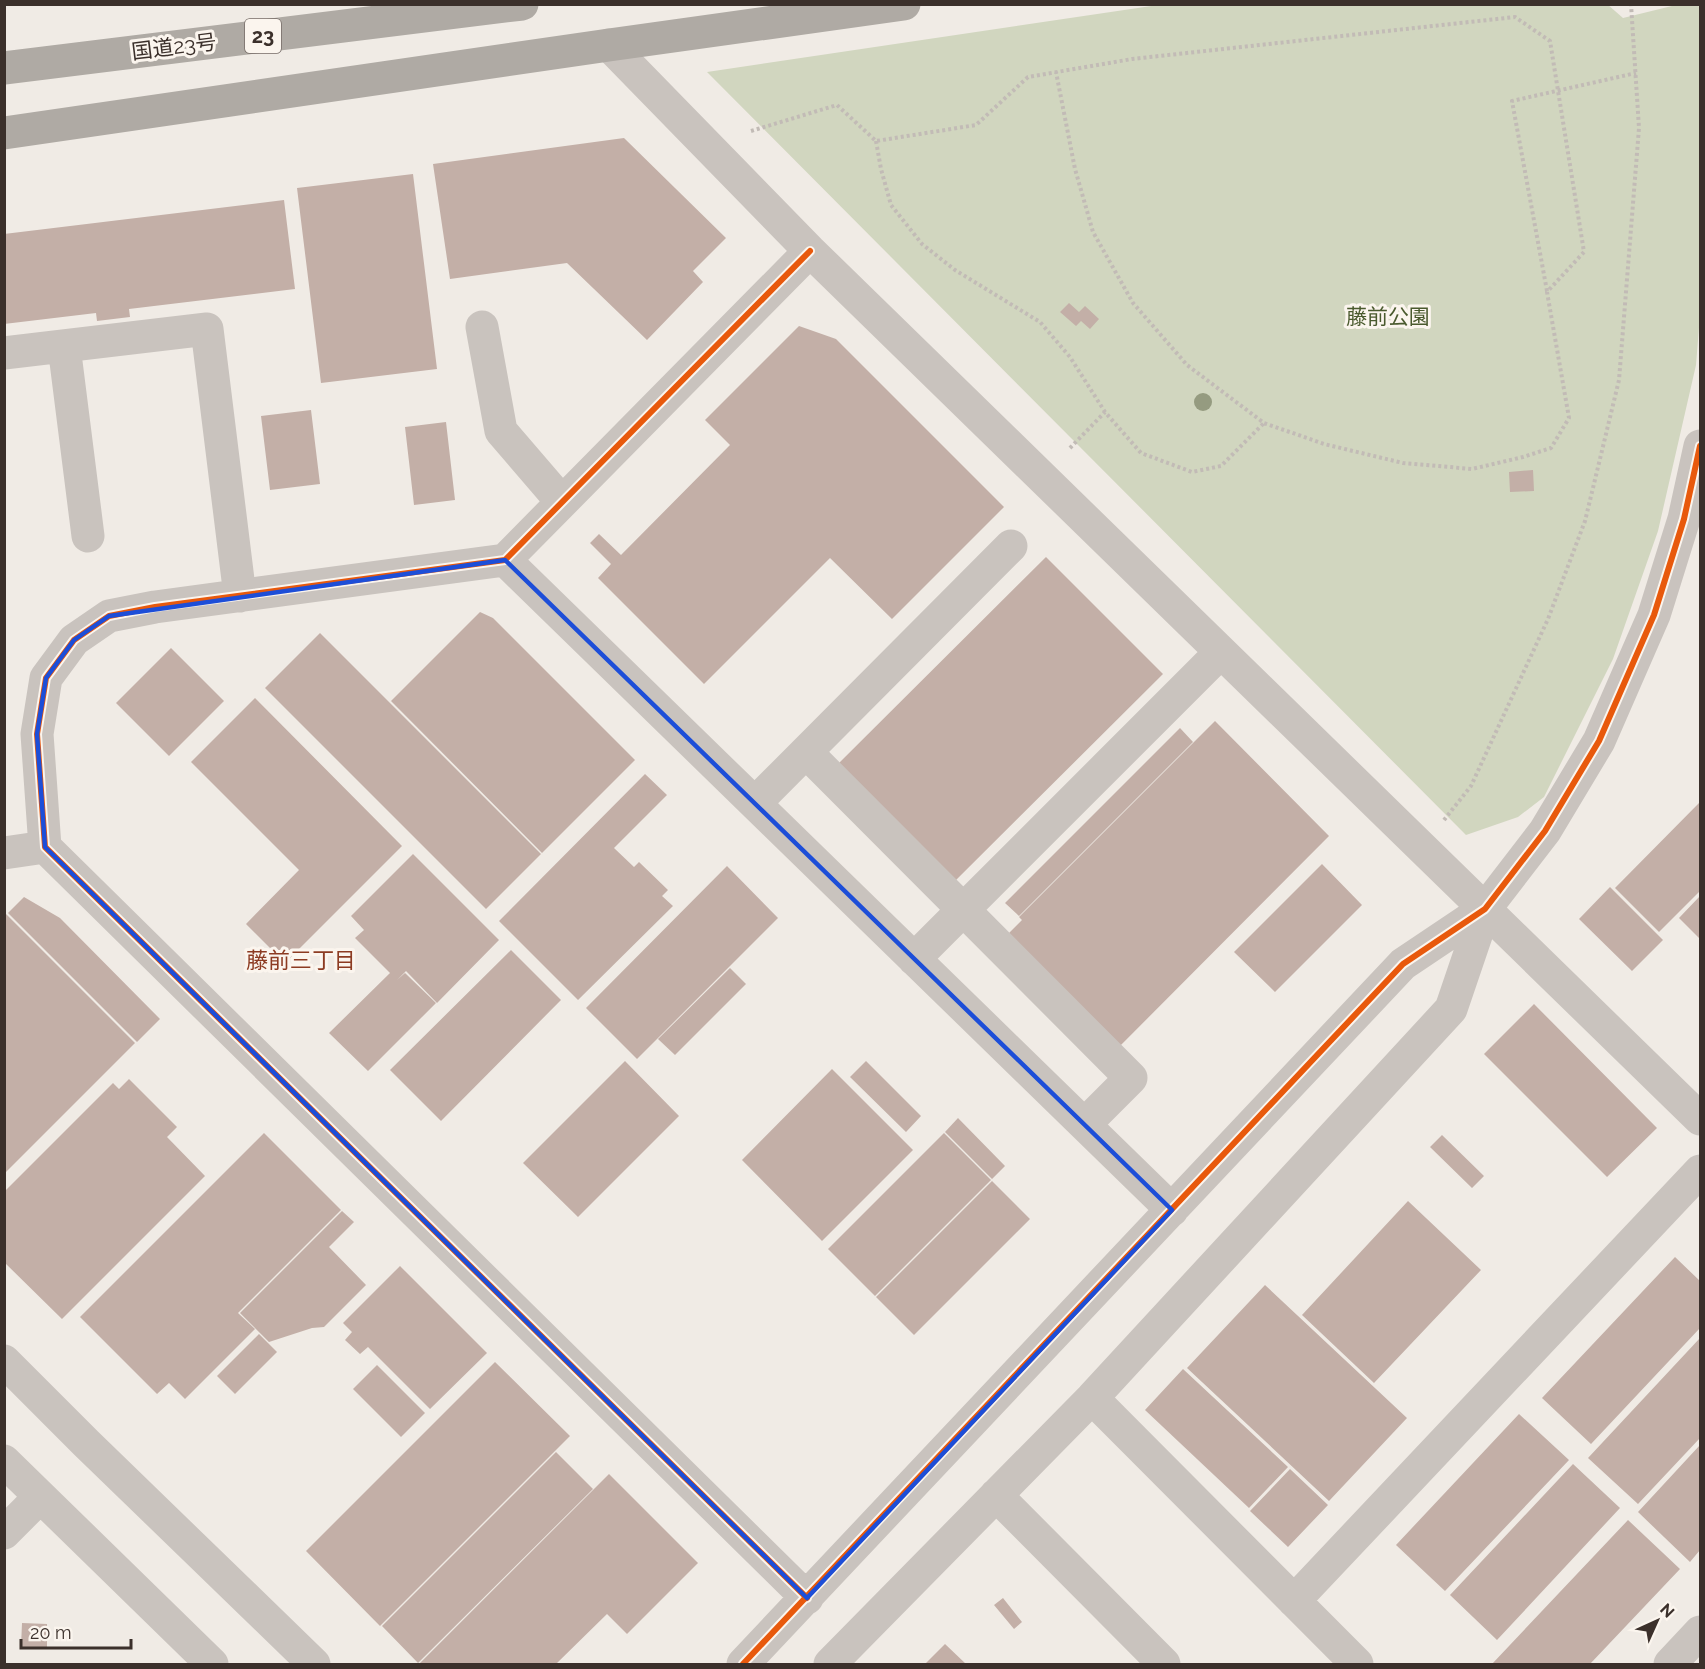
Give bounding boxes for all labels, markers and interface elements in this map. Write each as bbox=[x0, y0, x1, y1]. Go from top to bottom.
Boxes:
road number: 23 bbox=[245, 19, 281, 53]
street label: 国道23号 bbox=[130, 29, 218, 64]
park label: 藤前公園 bbox=[1346, 304, 1430, 329]
district label: 藤前三丁目 bbox=[246, 947, 356, 973]
north arrow bbox=[1627, 1591, 1687, 1651]
text: N bbox=[1656, 1600, 1678, 1622]
scale bar bbox=[21, 1612, 130, 1650]
text: 20 m bbox=[30, 1622, 72, 1643]

